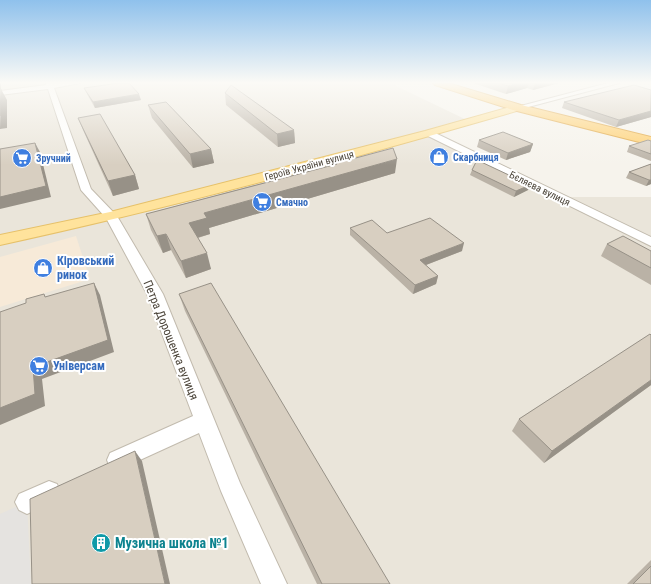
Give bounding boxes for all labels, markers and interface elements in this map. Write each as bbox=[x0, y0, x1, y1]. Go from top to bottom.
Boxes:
shop icon: Скарбниця bbox=[428, 146, 450, 168]
supermarket icon: Зручний bbox=[11, 147, 33, 169]
street label: Героїв України вулиця bbox=[263, 148, 355, 183]
place label: Скарбниця bbox=[453, 152, 499, 163]
place label: Зручний bbox=[36, 153, 71, 164]
street label: Бєляєва вулиця bbox=[508, 169, 572, 208]
supermarket icon: Смачно bbox=[251, 191, 273, 213]
place label: Смачно bbox=[276, 197, 308, 208]
place label: Кіровський ринок bbox=[57, 254, 114, 282]
shop icon: Кіровський ринок bbox=[32, 257, 54, 279]
street label: Петра Дорошенка вулиця bbox=[141, 278, 201, 402]
supermarket icon: Універсам bbox=[28, 355, 50, 377]
place label: Універсам bbox=[53, 359, 105, 373]
building icon: Музична школа №1 bbox=[90, 532, 112, 554]
place label: Музична школа №1 bbox=[115, 535, 229, 551]

